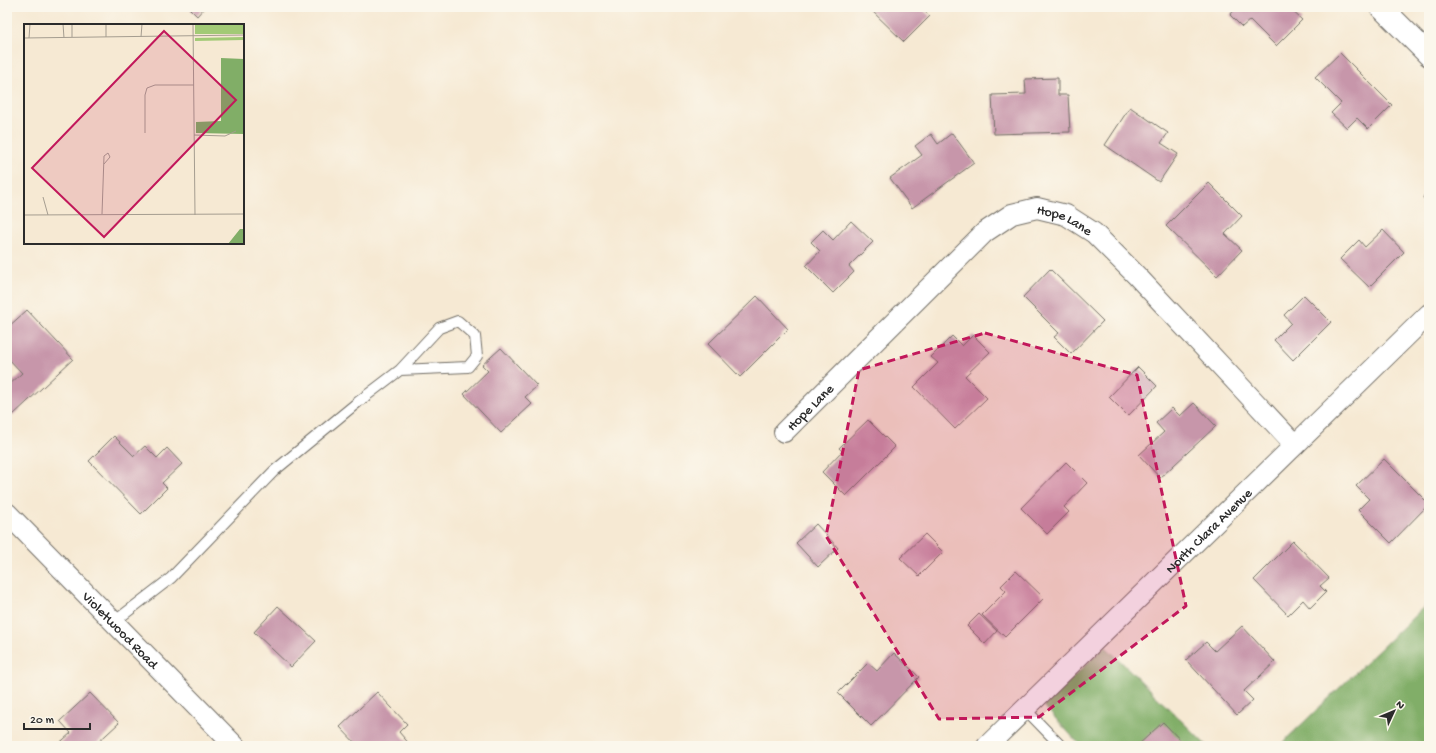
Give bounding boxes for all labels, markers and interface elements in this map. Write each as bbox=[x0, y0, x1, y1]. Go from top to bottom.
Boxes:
inset map bbox=[24, 24, 244, 244]
street label: Hope Lane bbox=[1035, 202, 1095, 241]
street label: Hope Lane bbox=[784, 381, 839, 435]
street label: North Clara Avenue bbox=[1163, 485, 1257, 578]
street label: Violetwood Road bbox=[77, 588, 162, 675]
north arrow bbox=[1374, 691, 1414, 731]
text: N bbox=[1393, 699, 1407, 712]
scale bar bbox=[24, 705, 90, 731]
text: 20 m bbox=[30, 714, 55, 728]

